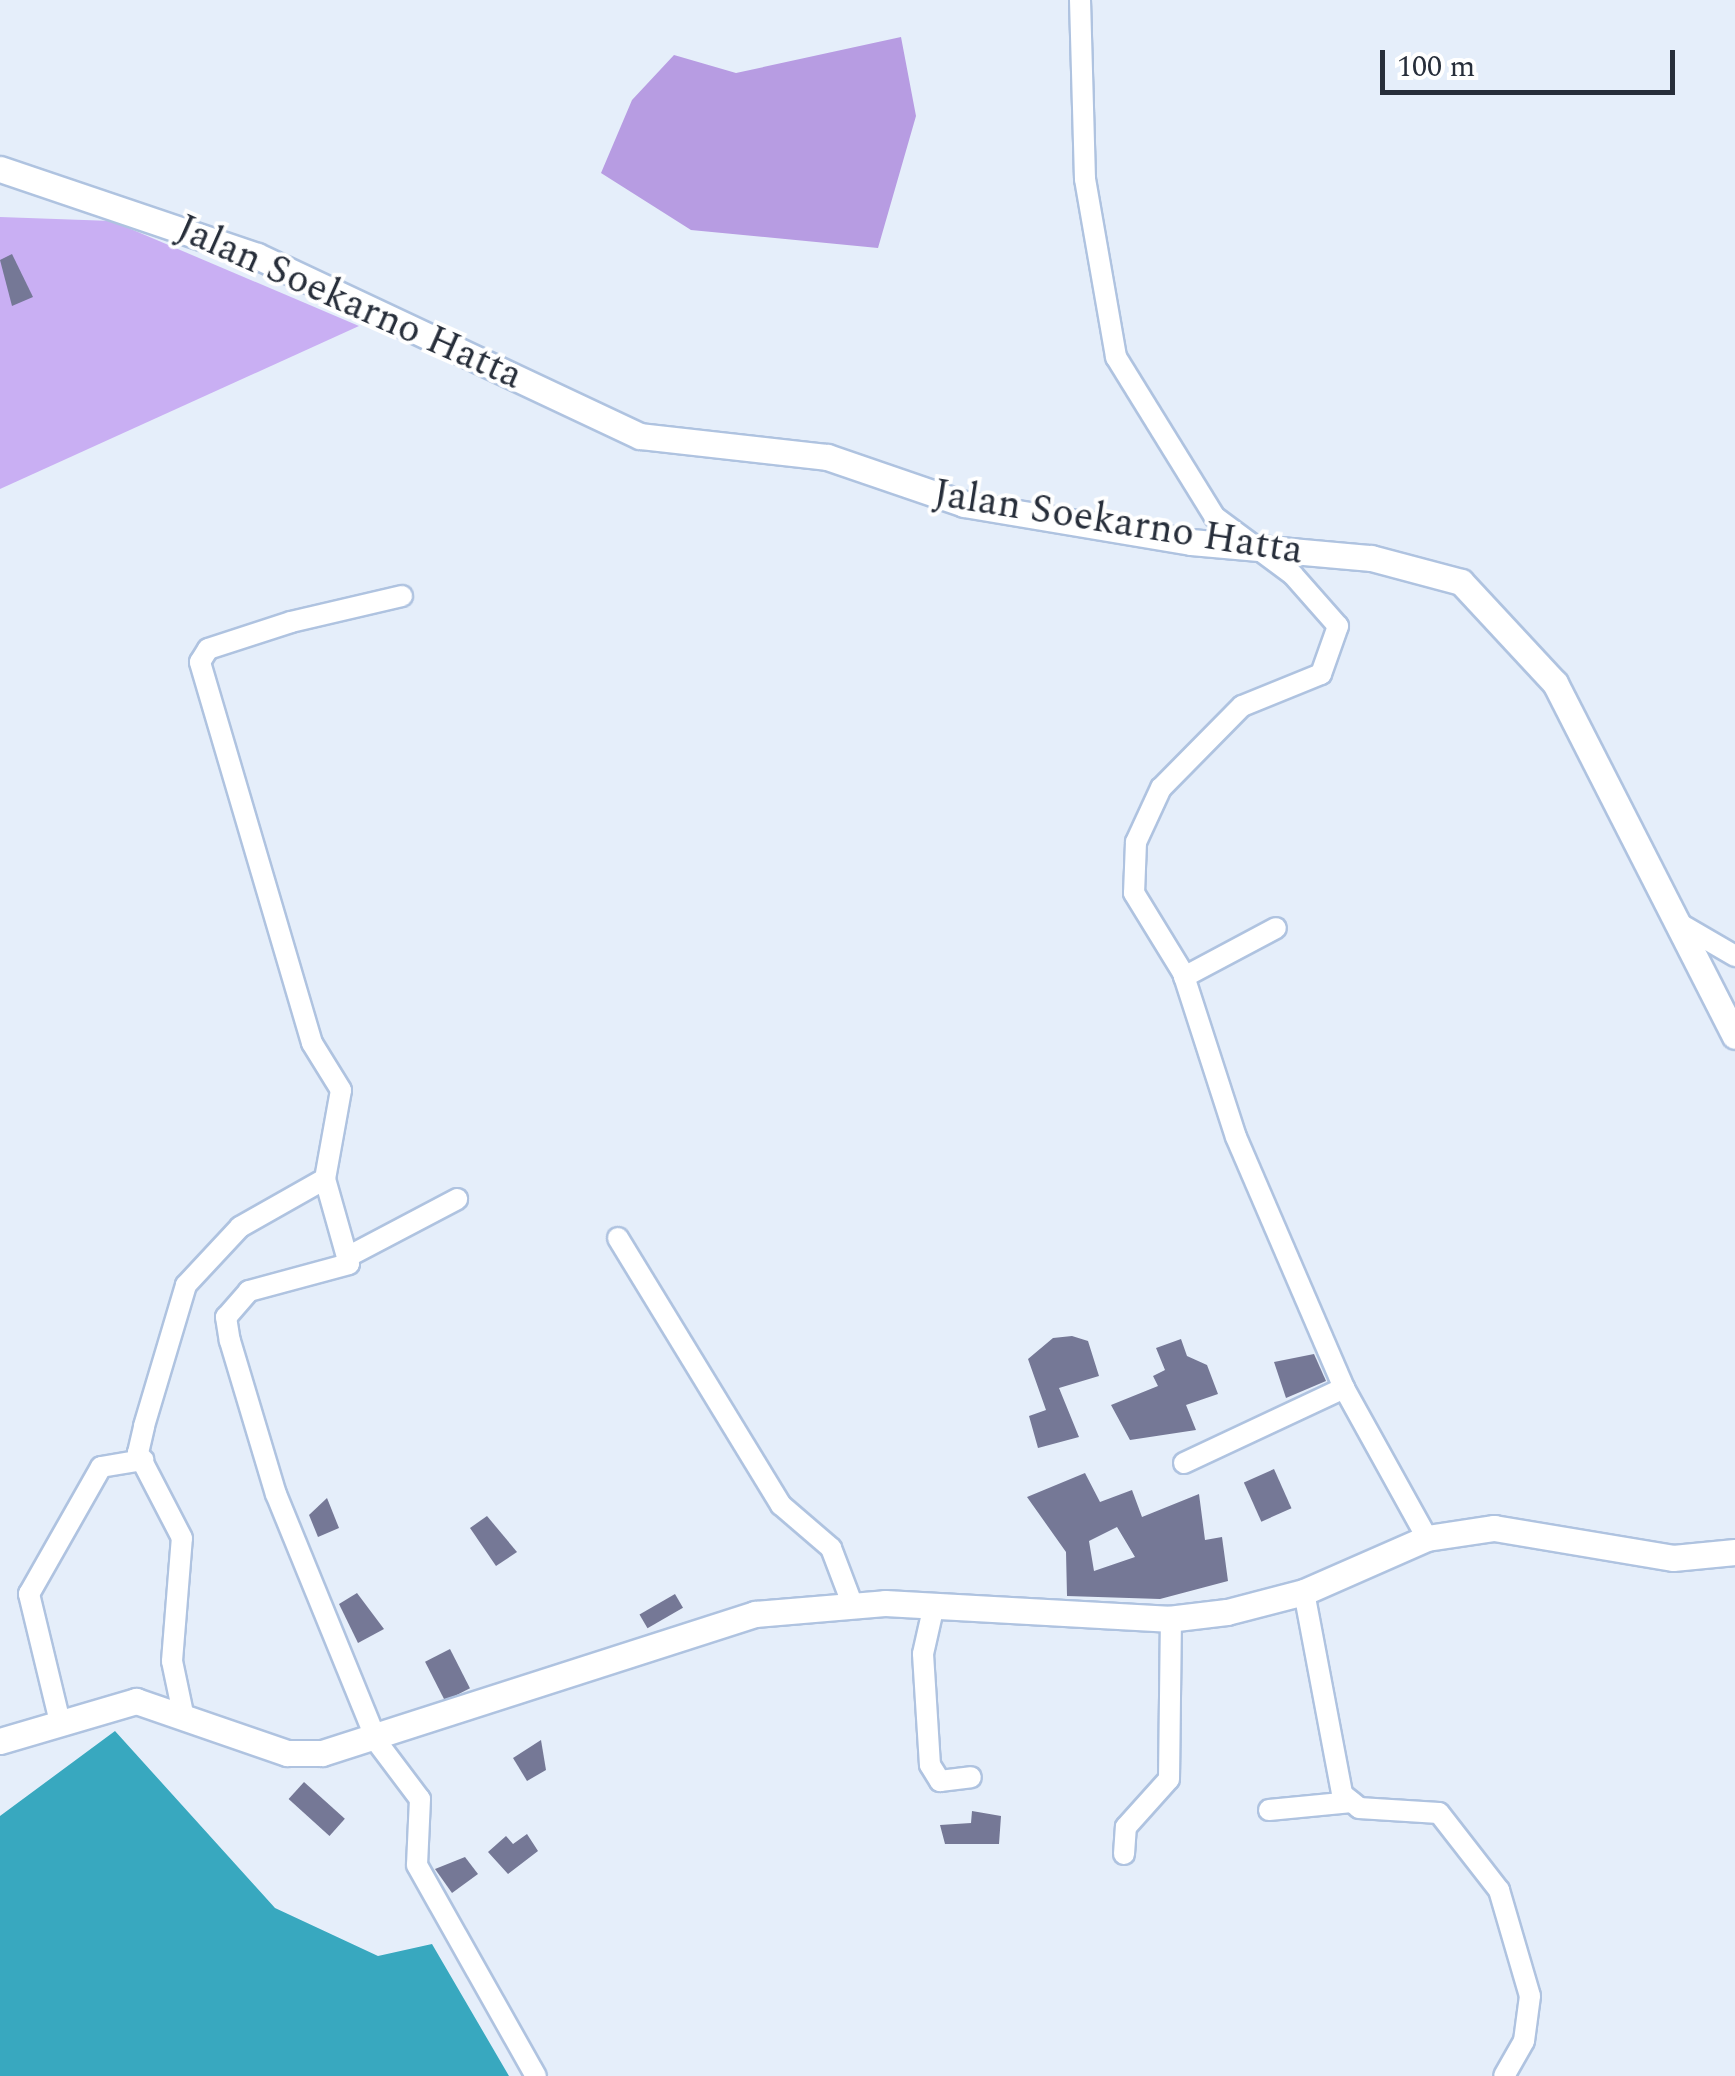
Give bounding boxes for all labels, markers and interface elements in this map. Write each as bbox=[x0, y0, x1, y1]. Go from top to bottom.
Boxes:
scale bar bbox=[1385, 30, 1680, 92]
text: 100 m bbox=[1397, 44, 1475, 90]
street label: Jalan Soekarno Hatta bbox=[169, 205, 529, 401]
street label: Jalan Soekarno Hatta bbox=[930, 470, 1306, 576]

